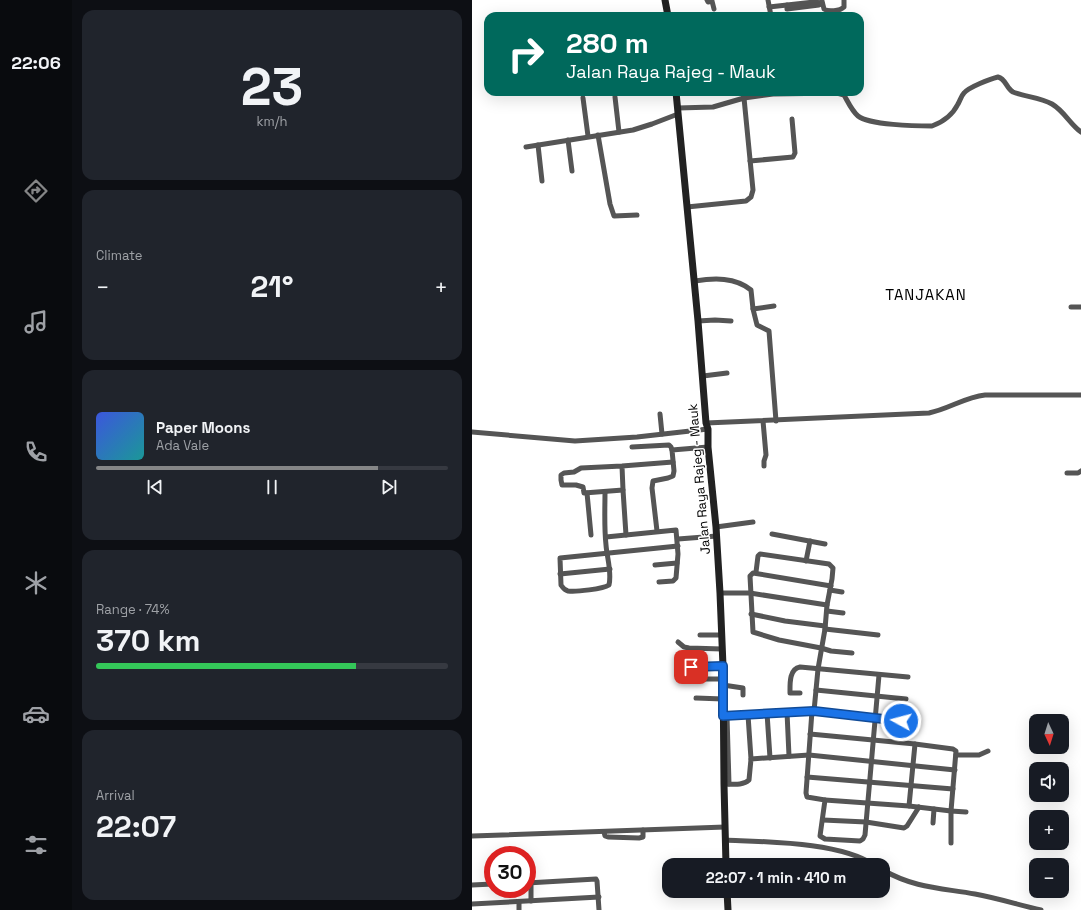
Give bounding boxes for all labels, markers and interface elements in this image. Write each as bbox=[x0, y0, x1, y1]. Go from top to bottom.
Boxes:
text: 280 m bbox=[566, 25, 649, 61]
icon: right bbox=[500, 28, 552, 80]
text: 22:06 bbox=[11, 51, 61, 74]
text: 23 bbox=[241, 54, 303, 120]
text: Jalan Raya Rajeg - Mauk bbox=[566, 60, 776, 83]
text: km/h bbox=[257, 113, 287, 130]
icon: directions bbox=[22, 177, 50, 205]
text: Climate bbox=[96, 247, 142, 264]
text: 21° bbox=[250, 267, 294, 306]
text: − bbox=[96, 273, 110, 301]
text: + bbox=[434, 273, 448, 301]
district label: TANJAKAN bbox=[885, 285, 967, 304]
icon: music bbox=[22, 308, 50, 336]
street label: Jalan Raya Rajeg - Mauk bbox=[684, 403, 714, 555]
text: Paper Moons bbox=[156, 418, 250, 437]
text: Ada Vale bbox=[156, 437, 209, 454]
icon: phone bbox=[22, 438, 50, 466]
icon: previous bbox=[144, 476, 166, 498]
icon: pause bbox=[261, 476, 283, 498]
icon: next bbox=[378, 476, 400, 498]
icon: climate bbox=[22, 569, 50, 597]
text: Range · 74% bbox=[96, 601, 170, 618]
text: 370 km bbox=[96, 621, 200, 660]
pin bbox=[674, 650, 708, 684]
icon: arrive bbox=[680, 656, 702, 678]
icon: car bbox=[22, 700, 50, 728]
position arrow bbox=[880, 700, 922, 742]
north arrow bbox=[1029, 714, 1069, 754]
map controls bbox=[1029, 714, 1069, 898]
button: sound bbox=[1029, 762, 1069, 802]
text: Arrival bbox=[96, 787, 135, 804]
text: 22:07 bbox=[96, 807, 176, 846]
button: + bbox=[1029, 810, 1069, 850]
icon: filters bbox=[22, 831, 50, 859]
speed limit sign: 30 bbox=[484, 846, 536, 898]
button: − bbox=[1029, 858, 1069, 898]
text: 22:07 · 1 min · 410 m bbox=[706, 868, 846, 887]

